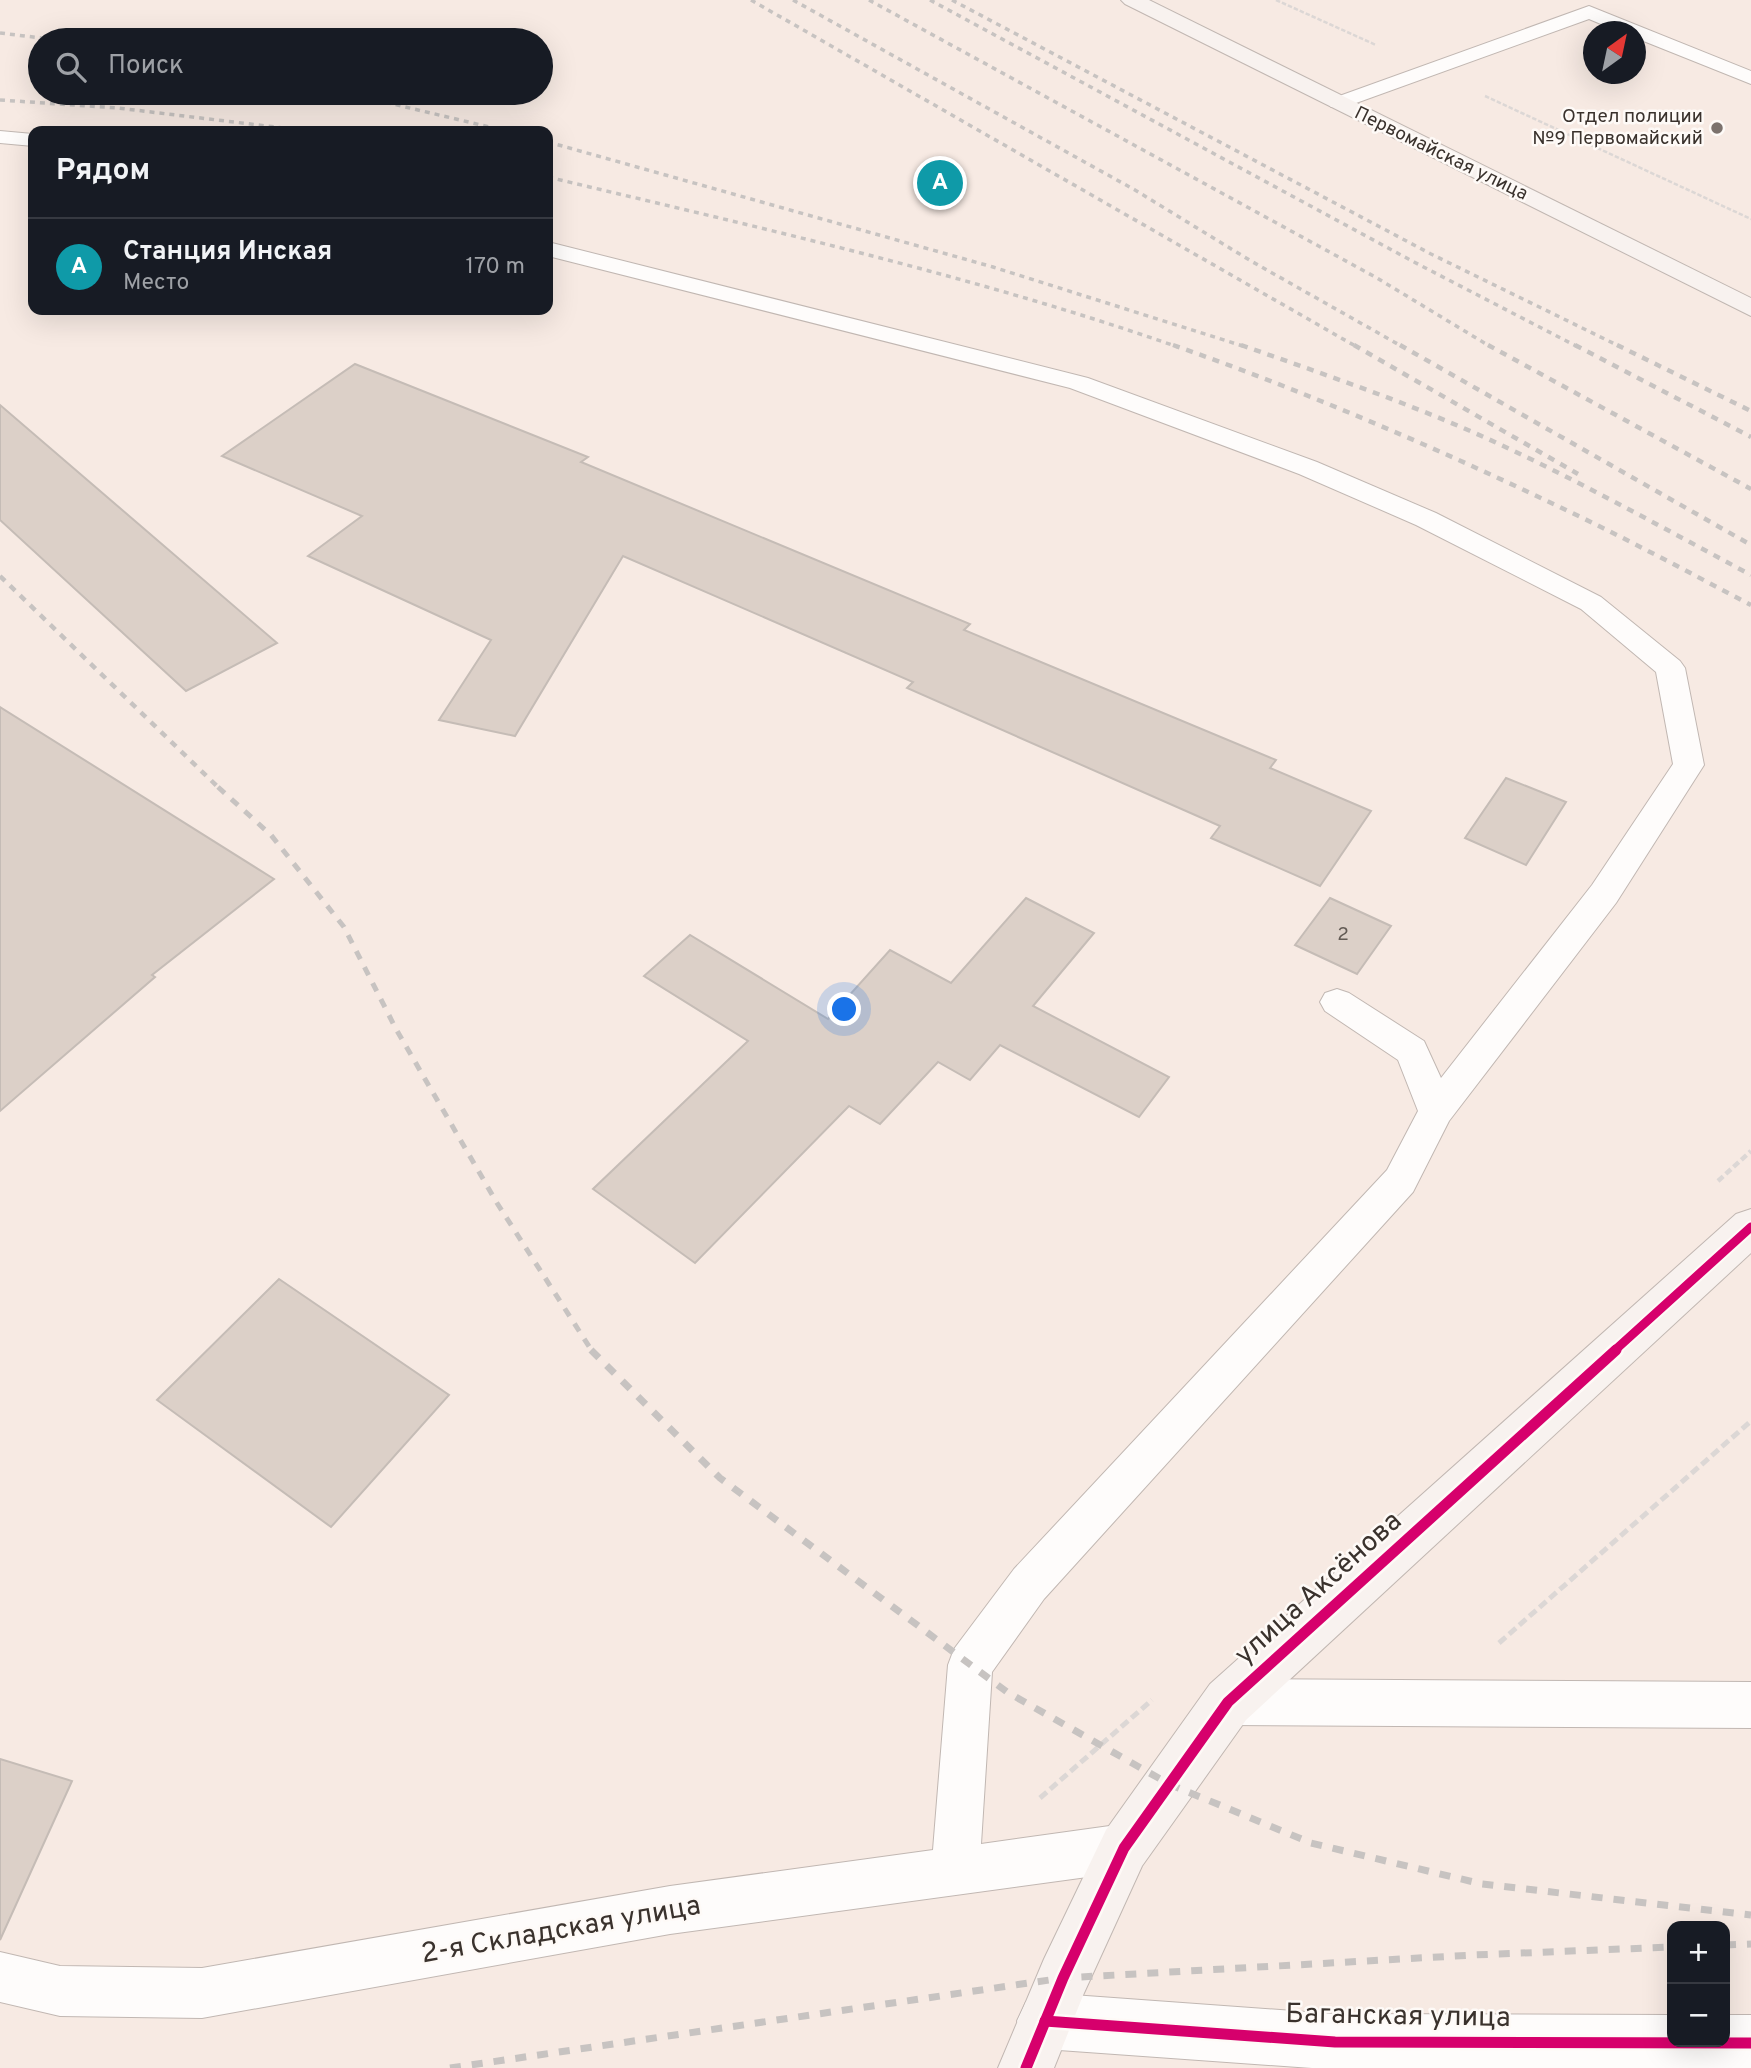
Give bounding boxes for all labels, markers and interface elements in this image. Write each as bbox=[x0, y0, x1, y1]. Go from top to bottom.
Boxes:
north arrow bbox=[1583, 21, 1646, 84]
search box bbox=[28, 28, 553, 105]
icon: search bbox=[52, 48, 90, 86]
text: Поиск bbox=[108, 50, 184, 83]
street label: Первомайская улица bbox=[1350, 102, 1532, 206]
place label: Отдел полиции №9 Первомайский bbox=[1532, 105, 1703, 151]
marker: Отдел полиции №9 Первомайский bbox=[1709, 120, 1725, 136]
text: Рядом bbox=[56, 153, 150, 190]
pin: A bbox=[917, 157, 963, 209]
text: Станция Инская bbox=[123, 236, 332, 269]
text: A bbox=[71, 253, 87, 282]
text: 170 m bbox=[466, 253, 525, 282]
text: Место bbox=[123, 269, 189, 298]
house number: 2 bbox=[1337, 923, 1349, 947]
your location bbox=[827, 992, 861, 1026]
street label: улица Аксёнова bbox=[1228, 1504, 1410, 1674]
street label: 2-я Складская улица bbox=[418, 1889, 704, 1973]
map controls bbox=[1667, 1921, 1730, 2047]
button: + bbox=[1667, 1921, 1730, 1984]
button: − bbox=[1667, 1984, 1730, 2047]
street label: Баганская улица bbox=[1285, 1997, 1511, 2037]

